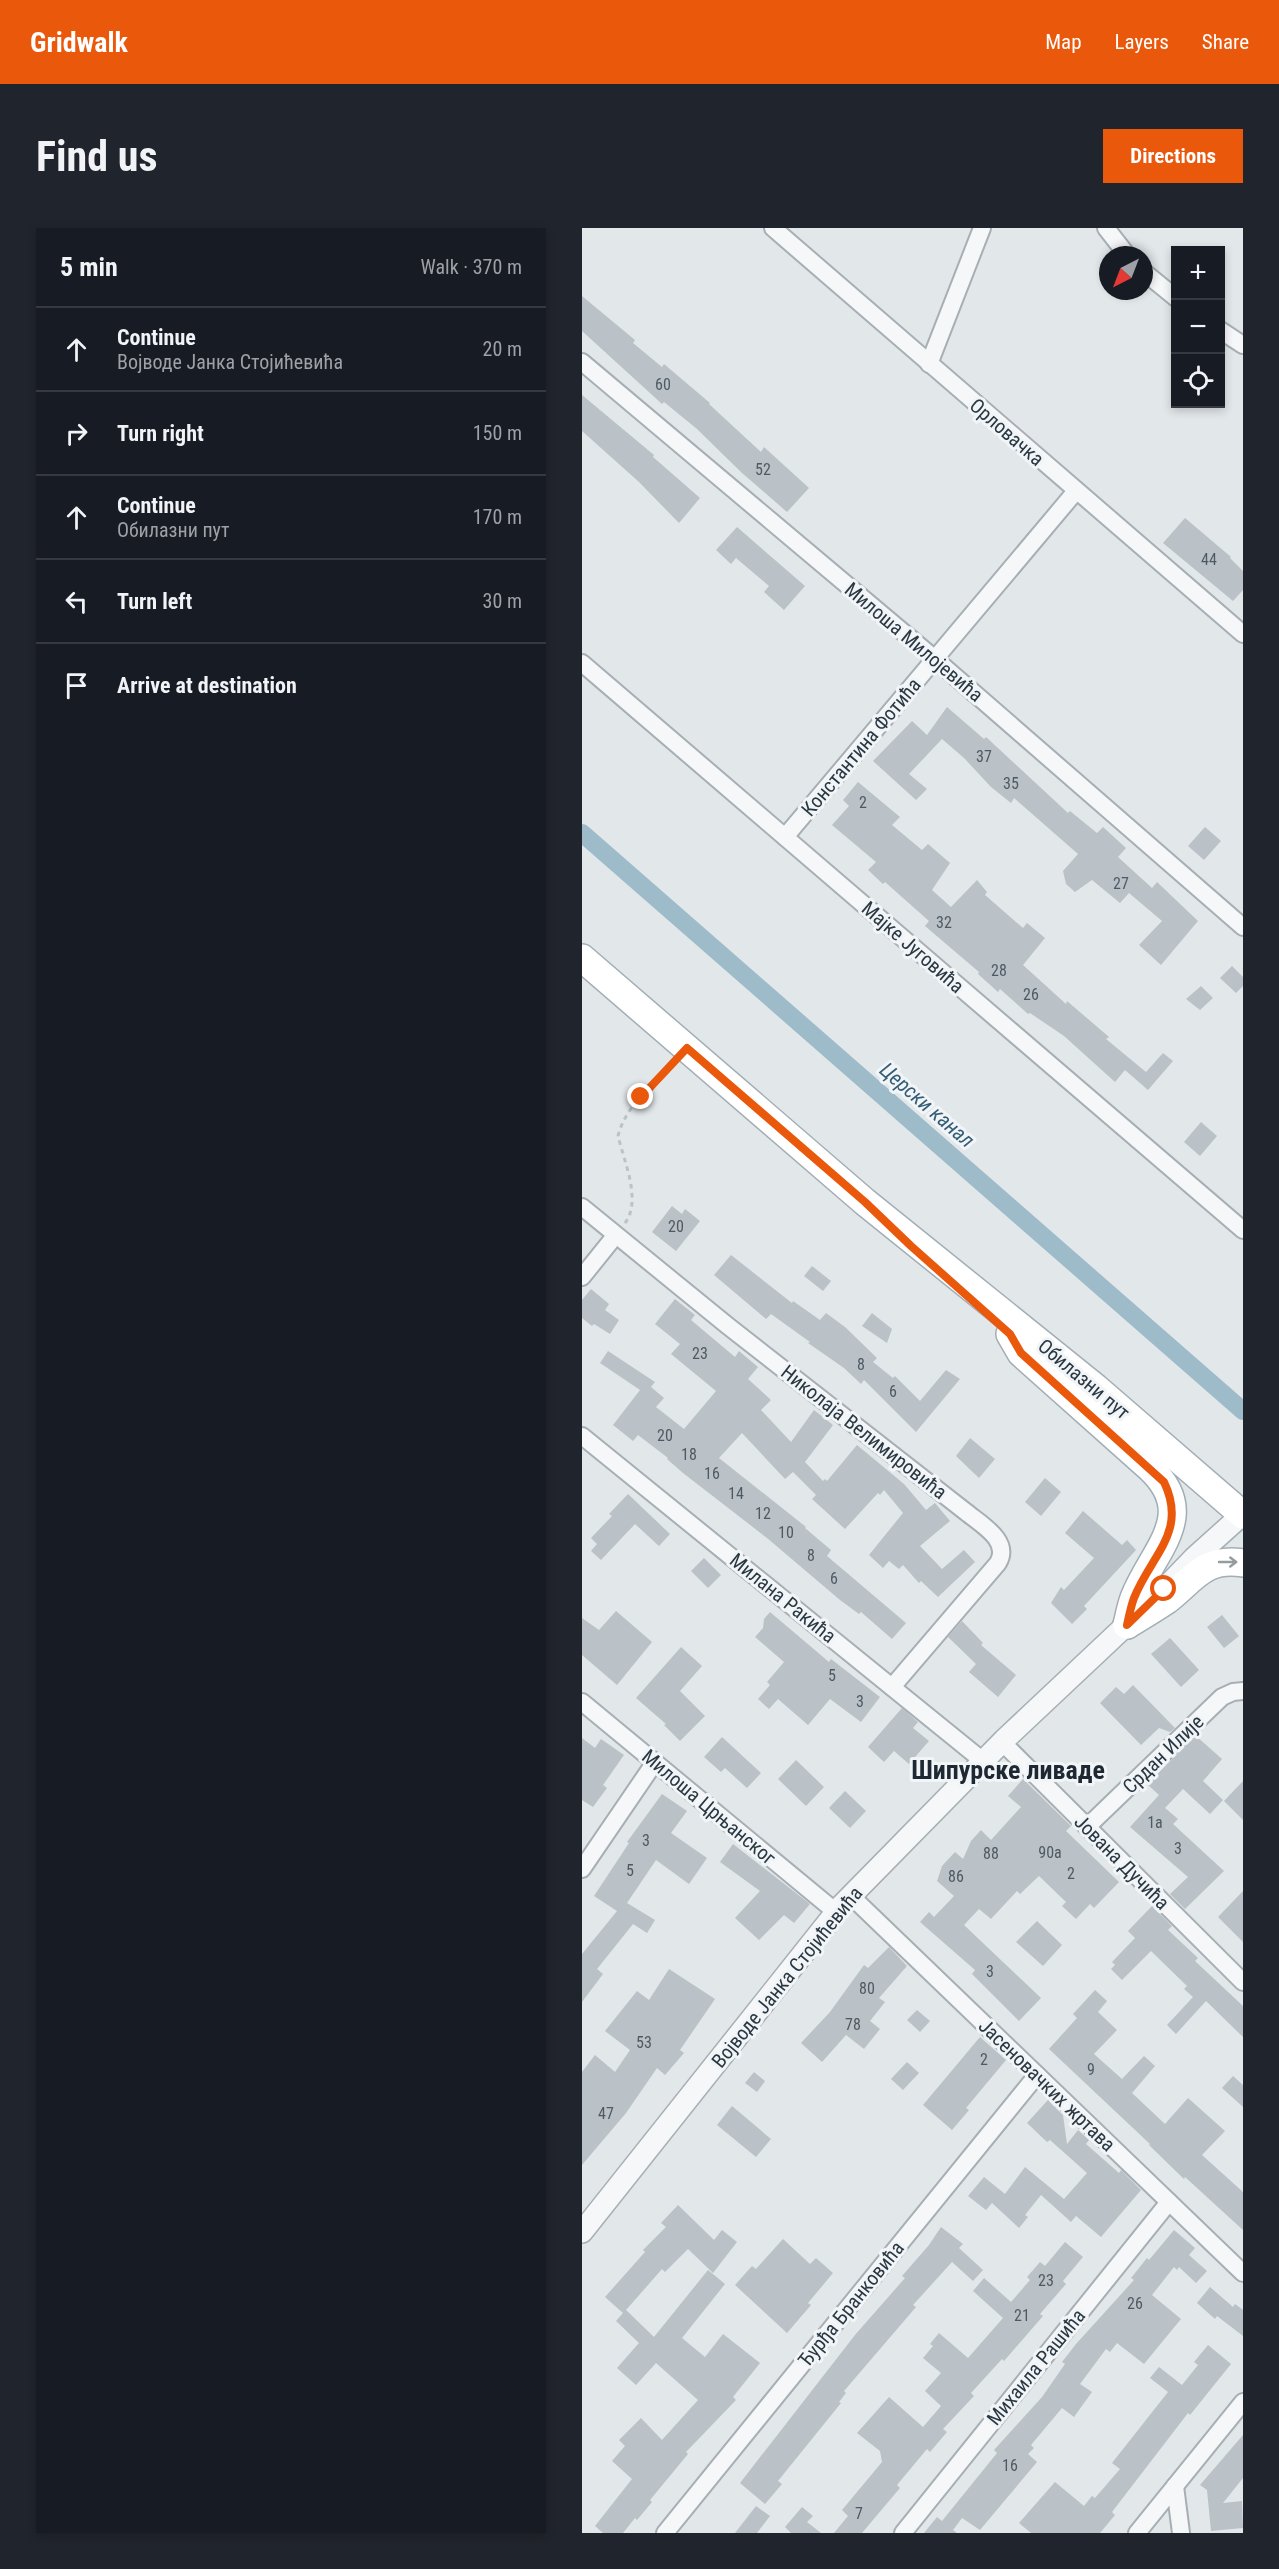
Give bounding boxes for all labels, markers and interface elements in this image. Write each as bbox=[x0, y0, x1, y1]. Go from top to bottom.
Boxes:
text: Gridwalk bbox=[30, 26, 128, 59]
text: Map bbox=[1045, 30, 1082, 54]
text: Layers bbox=[1115, 30, 1169, 54]
text: Share bbox=[1202, 30, 1249, 54]
button: Directions bbox=[1103, 129, 1243, 183]
text: Find us bbox=[36, 132, 157, 181]
north arrow bbox=[1099, 246, 1153, 300]
map controls bbox=[1171, 246, 1225, 408]
button: + bbox=[1171, 246, 1225, 300]
text: 5 min bbox=[60, 252, 118, 282]
text: Walk · 370 m bbox=[421, 255, 522, 279]
button: − bbox=[1171, 300, 1225, 354]
text: Continue bbox=[117, 325, 196, 350]
icon: ahead bbox=[60, 333, 93, 366]
text: 20 m bbox=[483, 337, 522, 361]
text: Војводе Јанка Стојићевића bbox=[117, 350, 343, 374]
button: locate bbox=[1171, 354, 1225, 408]
house number: 60 bbox=[655, 375, 671, 394]
street label: Орловачка bbox=[965, 393, 1049, 471]
icon: right bbox=[60, 417, 93, 450]
text: Turn right bbox=[117, 421, 204, 446]
text: 150 m bbox=[473, 421, 522, 445]
house number: 52 bbox=[755, 460, 771, 479]
text: Continue bbox=[117, 493, 196, 518]
icon: ahead bbox=[60, 501, 93, 534]
text: 170 m bbox=[473, 505, 522, 529]
text: Обилазни пут bbox=[117, 518, 229, 542]
house number: 44 bbox=[1201, 550, 1217, 569]
street label: Милоша Милојевића bbox=[840, 577, 988, 707]
icon: left bbox=[60, 585, 93, 618]
text: Turn left bbox=[117, 589, 192, 614]
text: 30 m bbox=[483, 589, 522, 613]
icon: arrive bbox=[60, 669, 93, 702]
text: Arrive at destination bbox=[117, 673, 297, 698]
street label: Константина Фотића bbox=[796, 673, 926, 821]
house number: 37 bbox=[976, 747, 992, 766]
house number: 35 bbox=[1003, 774, 1019, 793]
house number: 2 bbox=[859, 793, 867, 812]
house number: 27 bbox=[1113, 874, 1129, 893]
street label: Мајке Југовића bbox=[857, 896, 969, 998]
house number: 32 bbox=[936, 913, 952, 932]
house number: 28 bbox=[991, 961, 1007, 980]
house number: 26 bbox=[1023, 985, 1039, 1004]
water label: Церски канал bbox=[875, 1058, 979, 1152]
route end bbox=[627, 1083, 653, 1109]
house number: 20 bbox=[668, 1217, 684, 1236]
street label: Обилазни пут bbox=[1033, 1334, 1135, 1424]
house number: 23 bbox=[692, 1344, 708, 1363]
house number: 8 bbox=[857, 1355, 865, 1374]
street label: Николаја Велимировића bbox=[776, 1360, 952, 1504]
house number: 6 bbox=[889, 1382, 897, 1401]
house number: 20 bbox=[657, 1426, 673, 1445]
house number: 18 bbox=[681, 1445, 697, 1464]
house number: 16 bbox=[704, 1464, 720, 1483]
house number: 14 bbox=[728, 1484, 744, 1503]
house number: 12 bbox=[755, 1504, 771, 1523]
house number: 10 bbox=[778, 1523, 794, 1542]
house number: 8 bbox=[807, 1546, 815, 1565]
street label: Милана Ракића bbox=[725, 1548, 841, 1648]
one-way arrow bbox=[1217, 1556, 1237, 1568]
house number: 6 bbox=[830, 1569, 838, 1588]
route start bbox=[1150, 1575, 1176, 1601]
house number: 5 bbox=[828, 1666, 836, 1685]
house number: 3 bbox=[856, 1692, 864, 1711]
street label: Срдан Илије bbox=[1118, 1710, 1208, 1798]
street label: Милоша Црњанског bbox=[637, 1744, 781, 1870]
district label: Шипурске ливаде bbox=[911, 1755, 1105, 1785]
street label: Јована Дучића bbox=[1069, 1809, 1175, 1915]
house number: 1a bbox=[1147, 1813, 1163, 1832]
house number: 3 bbox=[642, 1831, 650, 1850]
house number: 3 bbox=[1174, 1839, 1182, 1858]
house number: 90a bbox=[1038, 1843, 1062, 1862]
house number: 88 bbox=[983, 1844, 999, 1863]
house number: 5 bbox=[626, 1861, 634, 1880]
house number: 2 bbox=[1067, 1864, 1075, 1883]
house number: 86 bbox=[948, 1867, 964, 1886]
street label: Војводе Јанка Стојићевића bbox=[707, 1882, 867, 2072]
house number: 3 bbox=[986, 1962, 994, 1981]
house number: 80 bbox=[859, 1979, 875, 1998]
street label: Јасеновачких жртава bbox=[974, 2014, 1120, 2156]
house number: 78 bbox=[845, 2015, 861, 2034]
house number: 53 bbox=[636, 2033, 652, 2052]
house number: 2 bbox=[980, 2050, 988, 2069]
house number: 9 bbox=[1087, 2060, 1095, 2079]
house number: 47 bbox=[598, 2104, 614, 2123]
street label: Ђурђа Бранковића bbox=[793, 2236, 909, 2372]
house number: 23 bbox=[1038, 2271, 1054, 2290]
house number: 26 bbox=[1127, 2294, 1143, 2313]
street label: Михаила Рашића bbox=[982, 2304, 1090, 2430]
house number: 21 bbox=[1014, 2306, 1030, 2325]
house number: 16 bbox=[1002, 2456, 1018, 2475]
house number: 7 bbox=[855, 2504, 863, 2523]

